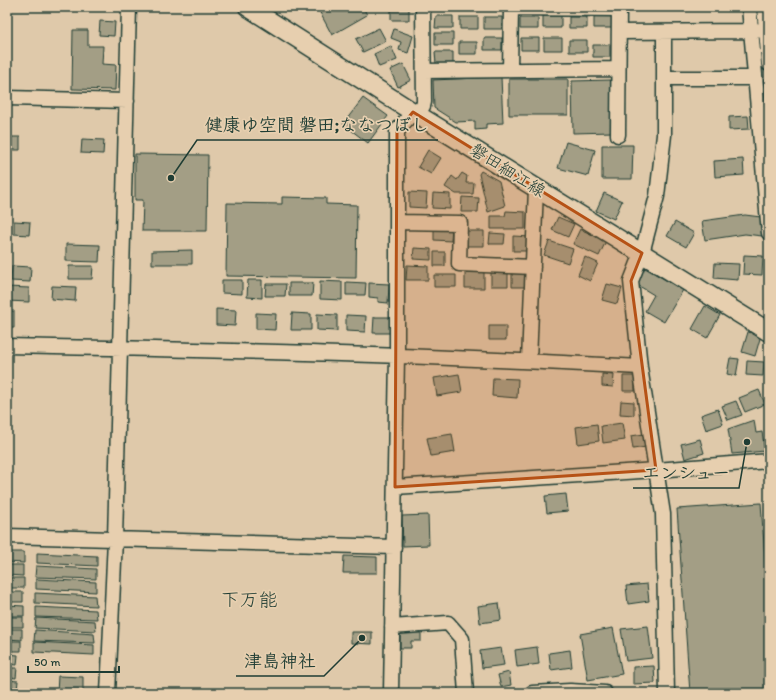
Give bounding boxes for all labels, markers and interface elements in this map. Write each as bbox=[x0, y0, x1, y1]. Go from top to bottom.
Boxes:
callout: 健康ゆ空間 磐田;ななつぼし bbox=[197, 110, 438, 140]
text: 健康ゆ空間 磐田;ななつぼし bbox=[205, 114, 429, 136]
street label: 磐田細江線 bbox=[467, 139, 549, 201]
callout: エンシュー bbox=[633, 458, 739, 488]
text: エンシュー bbox=[642, 462, 730, 484]
district label: 下万能 bbox=[220, 588, 278, 611]
callout: 津島神社 bbox=[236, 646, 324, 676]
scale bar bbox=[28, 648, 119, 674]
text: 津島神社 bbox=[244, 650, 316, 672]
text: 50 m bbox=[34, 655, 60, 669]

